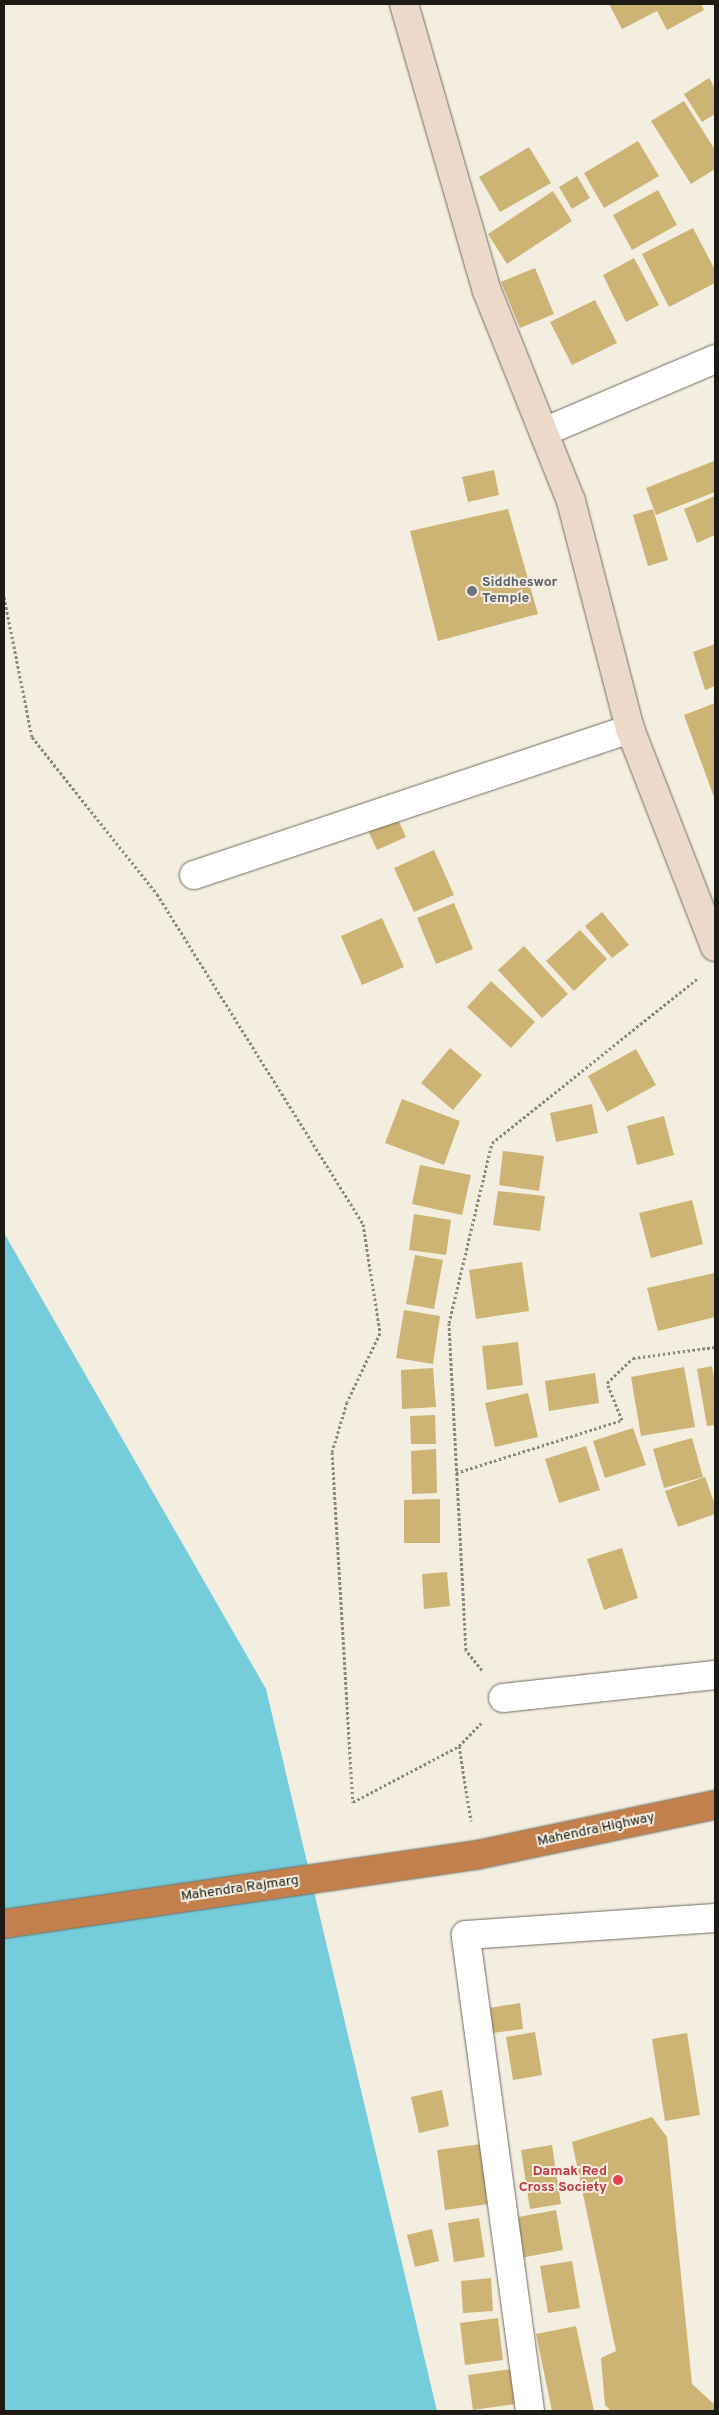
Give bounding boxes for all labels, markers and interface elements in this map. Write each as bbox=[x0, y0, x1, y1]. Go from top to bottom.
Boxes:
place label: Siddheswor Temple bbox=[482, 575, 557, 608]
marker: Siddheswor Temple bbox=[466, 585, 478, 597]
street label: Mahendra Highway bbox=[536, 1809, 656, 1851]
street label: Mahendra Rajmarg bbox=[180, 1872, 300, 1906]
place label: Damak Red Cross Society bbox=[519, 2164, 607, 2196]
marker: Damak Red Cross Society bbox=[611, 2173, 625, 2187]

